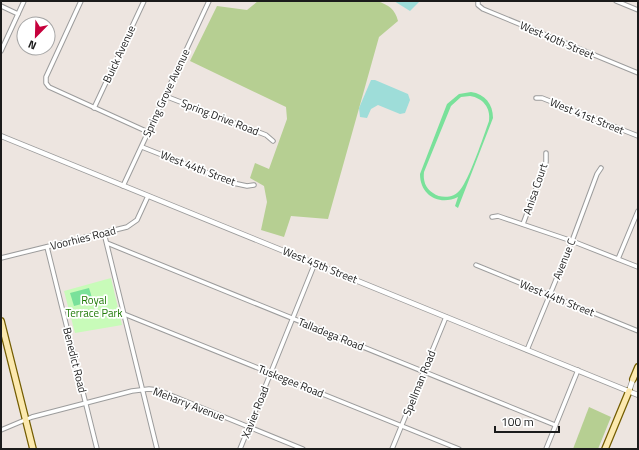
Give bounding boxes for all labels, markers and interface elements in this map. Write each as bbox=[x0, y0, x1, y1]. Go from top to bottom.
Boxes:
north arrow bbox=[16, 16, 56, 56]
street label: West 40th Street bbox=[517, 17, 597, 63]
street label: Buick Avenue bbox=[99, 22, 140, 85]
text: N bbox=[25, 36, 39, 54]
street label: Spring Grove Avenue bbox=[139, 46, 194, 140]
street label: West 41st Street bbox=[548, 94, 627, 138]
street label: Spring Drive Road bbox=[179, 95, 261, 139]
street label: West 44th Street bbox=[158, 146, 238, 190]
street label: Anisa Court bbox=[519, 161, 551, 217]
street label: Voorhies Road bbox=[49, 222, 117, 254]
street label: Avenue C bbox=[549, 236, 579, 282]
street label: West 45th Street bbox=[280, 243, 360, 287]
street label: West 44th Street bbox=[517, 276, 597, 320]
park label: Royal Terrace Park bbox=[65, 292, 123, 321]
street label: Talladega Road bbox=[296, 314, 366, 355]
street label: Benedict Road bbox=[59, 326, 91, 395]
street label: Spellman Road bbox=[399, 348, 439, 418]
street label: Tuskegee Road bbox=[256, 361, 326, 401]
street label: Meharry Avenue bbox=[151, 383, 228, 425]
street label: Xavier Road bbox=[237, 383, 273, 440]
scale bar bbox=[495, 408, 559, 434]
text: 100 m bbox=[501, 412, 534, 431]

